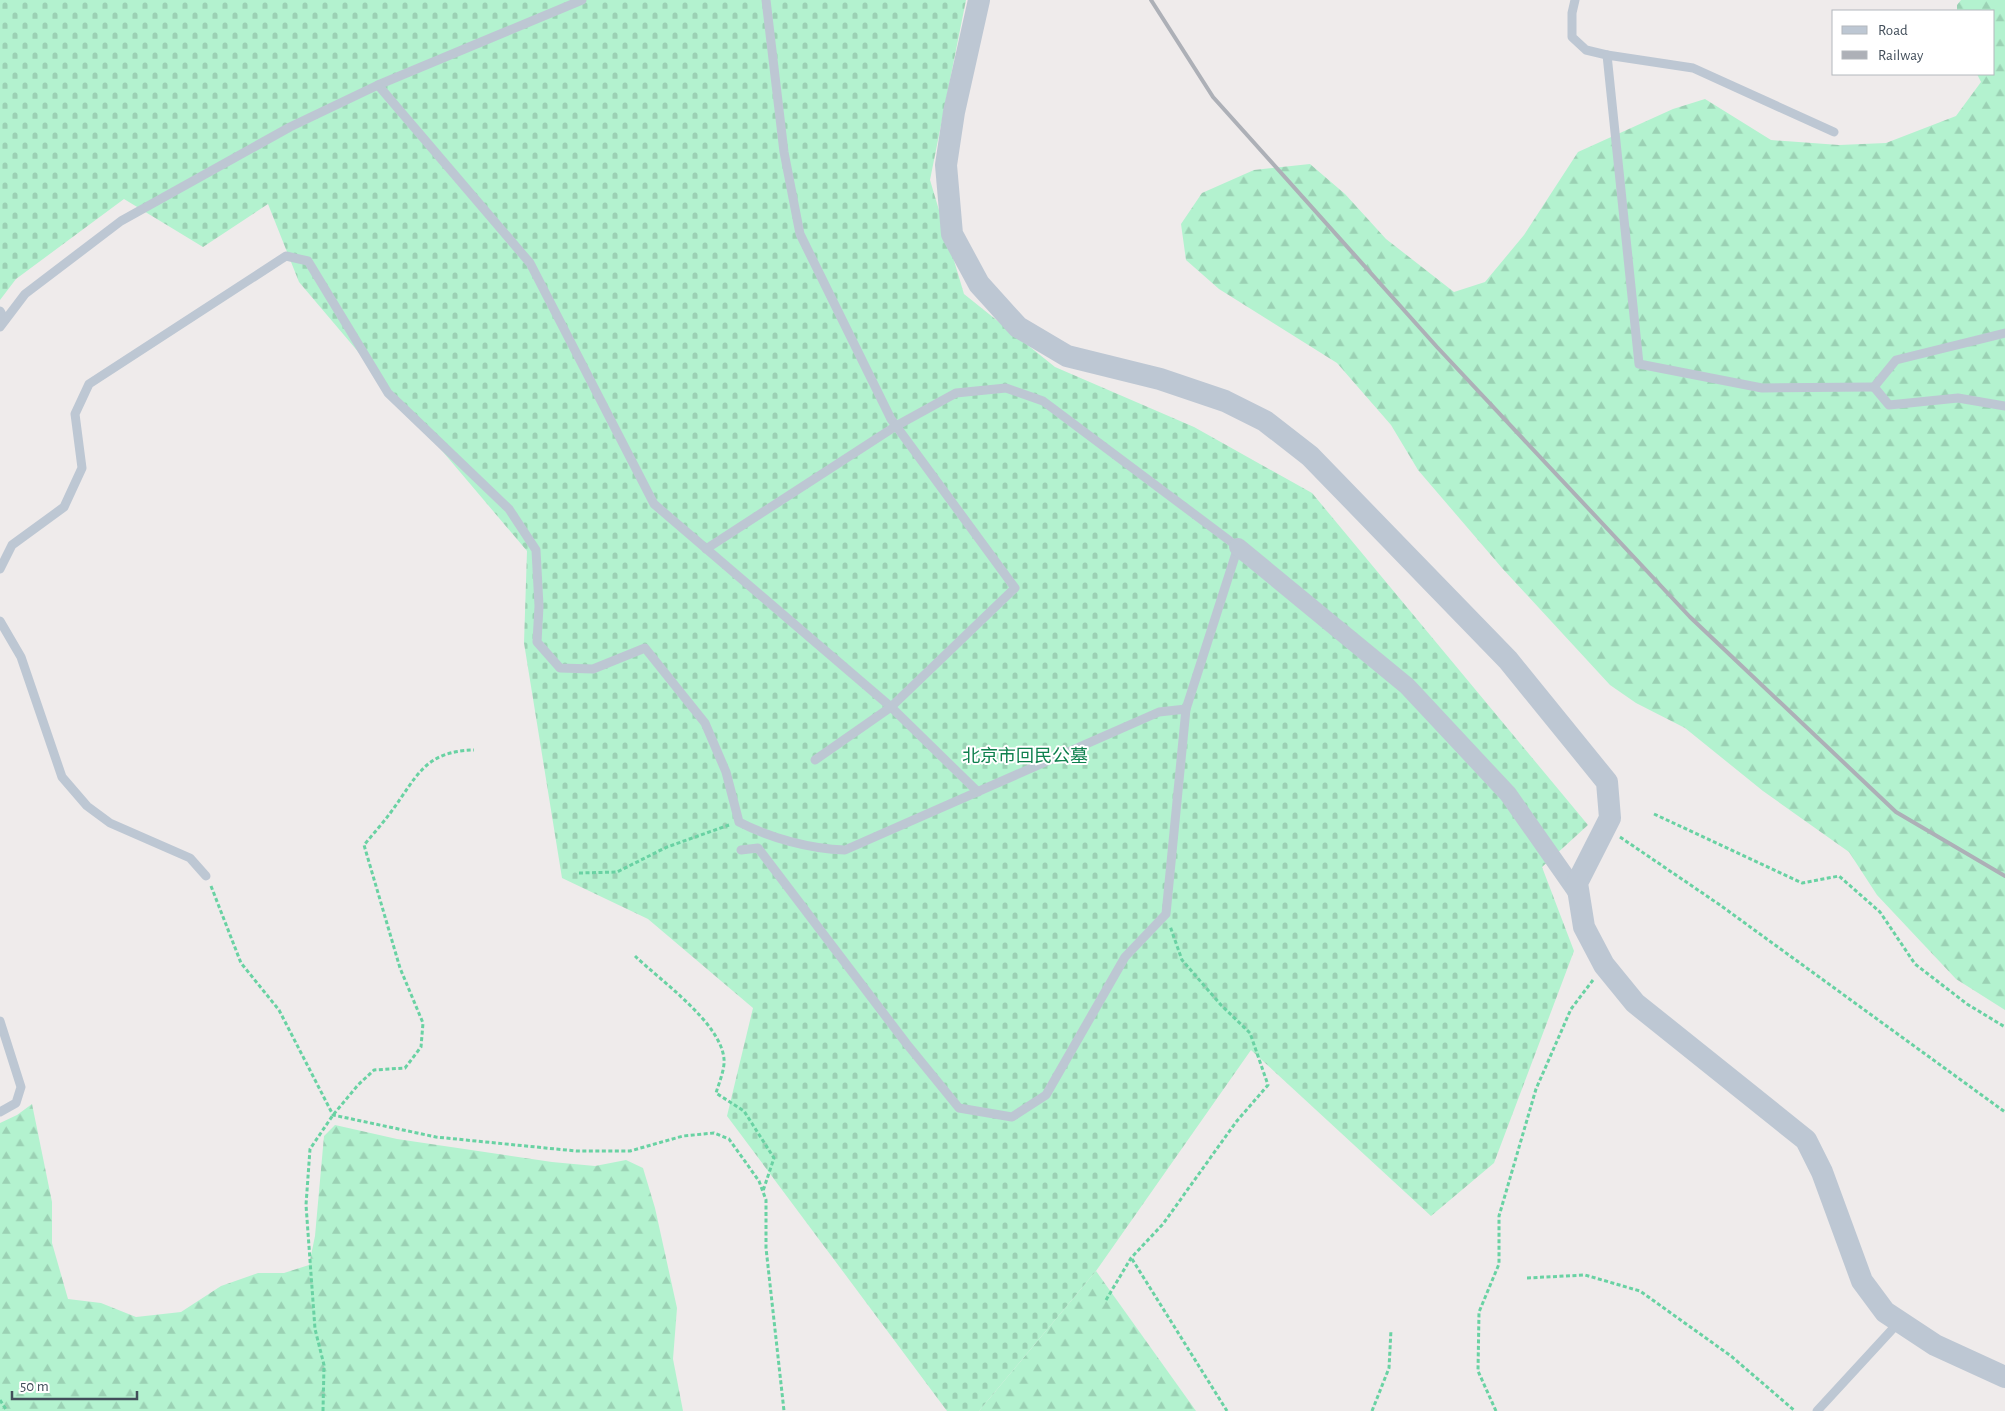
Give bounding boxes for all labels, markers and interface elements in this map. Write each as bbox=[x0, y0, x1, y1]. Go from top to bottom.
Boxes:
legend bbox=[1832, 10, 1995, 75]
text: Road bbox=[1878, 23, 1908, 38]
text: Railway bbox=[1878, 48, 1924, 63]
park label: 北京市回民公墓 bbox=[962, 746, 1088, 766]
scale bar bbox=[12, 1368, 138, 1400]
text: 50 m bbox=[20, 1379, 49, 1394]

